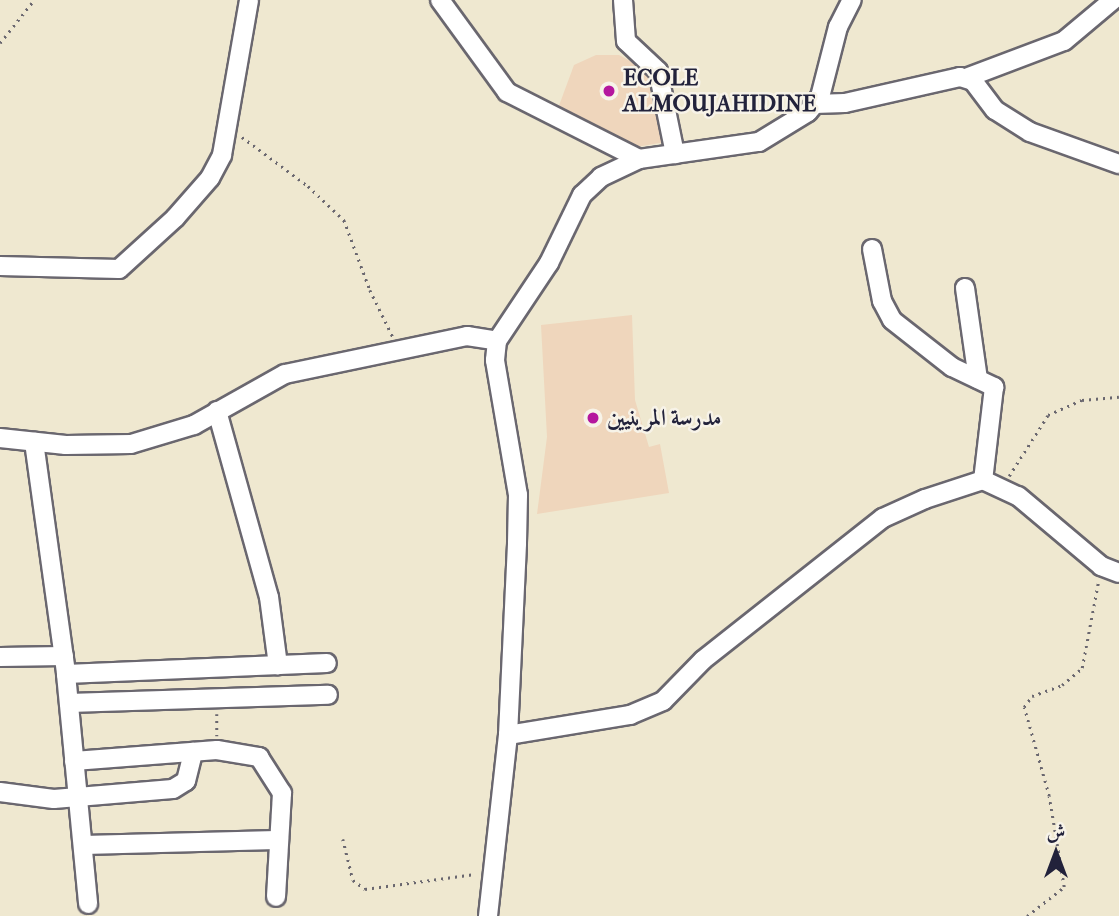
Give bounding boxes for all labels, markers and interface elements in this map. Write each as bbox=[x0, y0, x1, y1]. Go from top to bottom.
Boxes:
place label: ECOLE ALMOUJAHIDINE bbox=[623, 64, 816, 118]
marker: ECOLE ALMOUJAHIDINE bbox=[601, 83, 617, 99]
place label: مدرسة المرينيين bbox=[607, 404, 722, 432]
marker: مدرسة المرينيين bbox=[585, 410, 601, 426]
north arrow bbox=[1021, 818, 1091, 888]
text: ش bbox=[1047, 821, 1065, 843]

